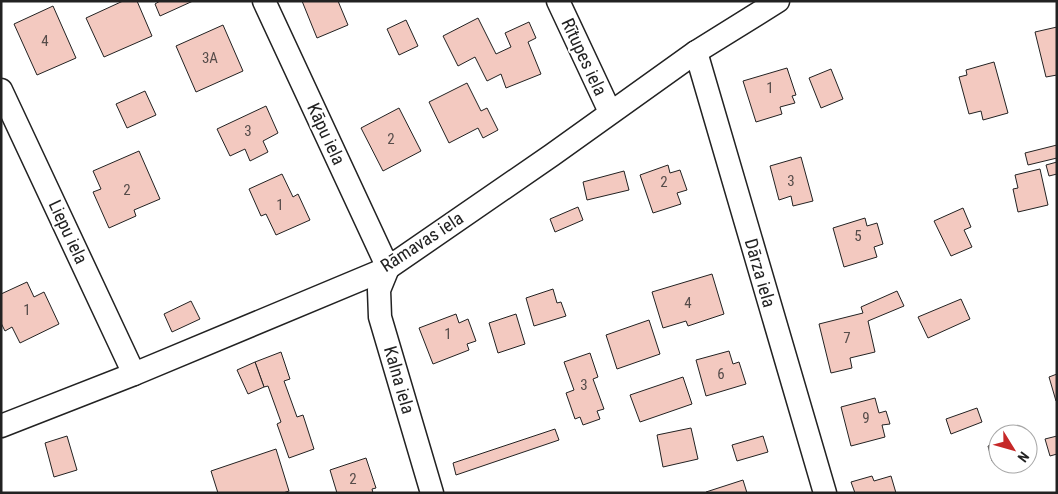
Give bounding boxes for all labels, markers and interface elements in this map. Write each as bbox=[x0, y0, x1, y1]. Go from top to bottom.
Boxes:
street label: Rītupes iela bbox=[557, 15, 611, 99]
house number: 4 bbox=[41, 32, 49, 50]
house number: 3A bbox=[202, 49, 218, 67]
house number: 1 bbox=[766, 79, 774, 97]
street label: Kāpu iela bbox=[303, 100, 350, 168]
house number: 3 bbox=[244, 122, 252, 140]
house number: 2 bbox=[387, 130, 395, 148]
house number: 3 bbox=[787, 172, 795, 190]
house number: 2 bbox=[660, 173, 668, 191]
house number: 2 bbox=[123, 181, 131, 199]
street label: Liepu iela bbox=[45, 196, 92, 267]
house number: 1 bbox=[276, 196, 284, 214]
street label: Rāmavas iela bbox=[377, 207, 467, 276]
house number: 5 bbox=[854, 227, 862, 245]
street label: Dārza iela bbox=[741, 236, 780, 310]
house number: 4 bbox=[684, 294, 692, 312]
house number: 1 bbox=[23, 301, 31, 319]
house number: 1 bbox=[444, 325, 452, 343]
house number: 7 bbox=[843, 329, 851, 347]
street label: Kalna iela bbox=[380, 344, 419, 416]
house number: 6 bbox=[717, 365, 725, 383]
house number: 3 bbox=[580, 376, 588, 394]
house number: 9 bbox=[862, 409, 870, 427]
north arrow bbox=[988, 424, 1038, 474]
text: N bbox=[1014, 449, 1032, 465]
house number: 2 bbox=[349, 470, 357, 488]

